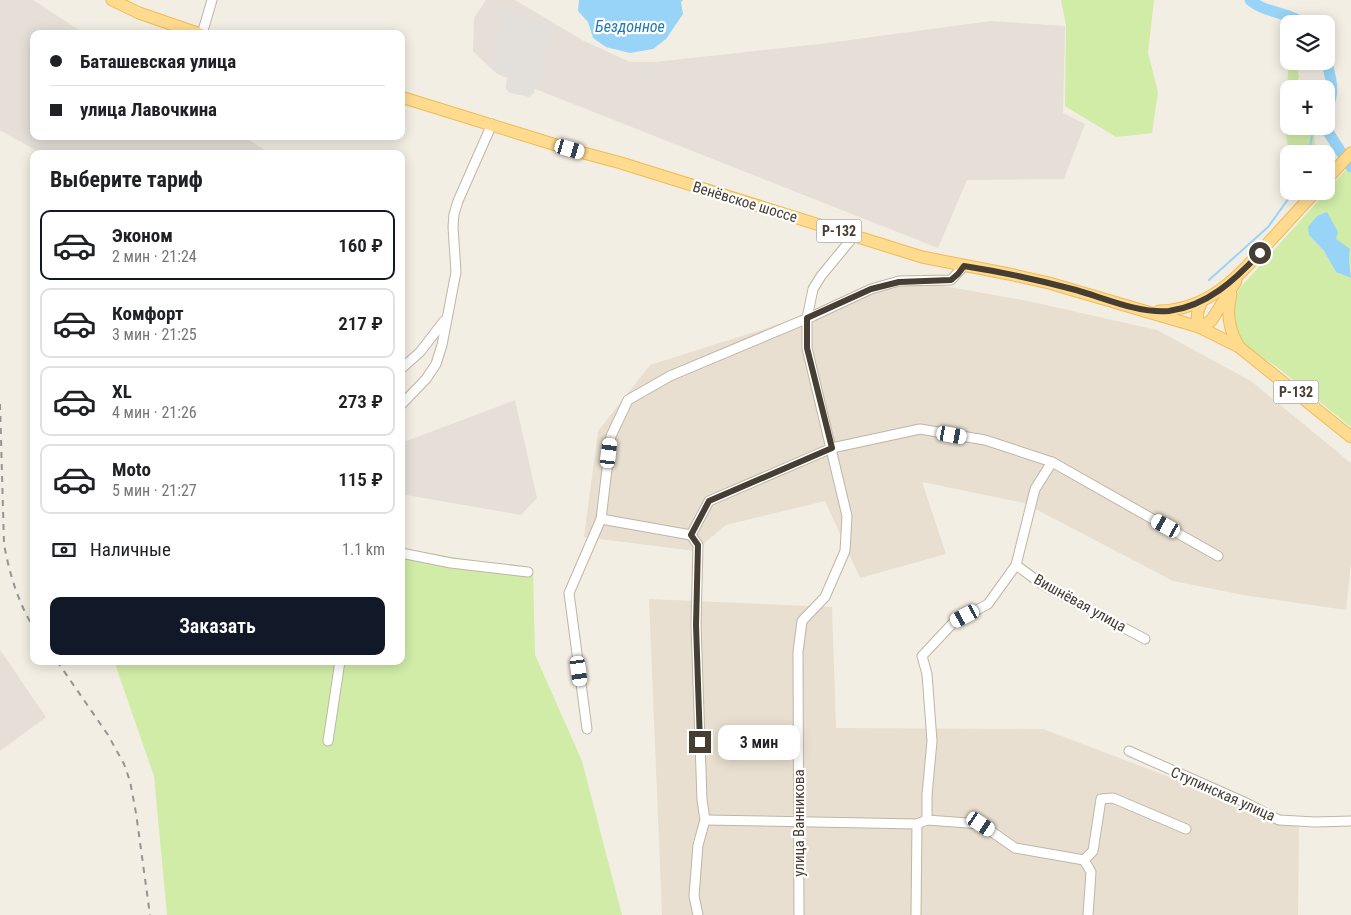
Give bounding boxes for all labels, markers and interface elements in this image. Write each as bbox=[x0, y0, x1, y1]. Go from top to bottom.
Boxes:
map controls bbox=[1280, 15, 1335, 200]
button: layers bbox=[1280, 15, 1335, 70]
water label: Бездонное bbox=[595, 17, 665, 36]
text: Баташевская улица bbox=[80, 50, 236, 73]
button: + bbox=[1280, 80, 1335, 135]
text: улица Лавочкина bbox=[80, 98, 217, 121]
car bbox=[553, 138, 586, 160]
button: − bbox=[1280, 145, 1335, 200]
text: Выберите тариф bbox=[50, 167, 203, 192]
street label: Венёвское шоссе bbox=[691, 178, 799, 226]
road number: Р-132 bbox=[816, 220, 862, 242]
icon: car bbox=[52, 223, 97, 268]
text: Эконом bbox=[112, 224, 173, 247]
text: 160 ₽ bbox=[338, 234, 383, 257]
route start bbox=[1249, 242, 1271, 264]
text: 2 мин · 21:24 bbox=[112, 247, 197, 266]
icon: car bbox=[52, 301, 97, 346]
text: Комфорт bbox=[112, 302, 184, 325]
text: 217 ₽ bbox=[338, 312, 383, 335]
text: 3 мин · 21:25 bbox=[112, 325, 197, 344]
icon: car bbox=[52, 379, 97, 424]
text: XL bbox=[112, 380, 132, 403]
road number: Р-132 bbox=[1274, 381, 1318, 404]
text: 273 ₽ bbox=[338, 390, 383, 413]
text: 4 мин · 21:26 bbox=[112, 403, 197, 422]
car bbox=[935, 425, 968, 445]
car bbox=[599, 437, 618, 469]
icon: car bbox=[52, 457, 97, 502]
text: Moto bbox=[112, 458, 151, 481]
text: 115 ₽ bbox=[338, 468, 383, 491]
text: 5 мин · 21:27 bbox=[112, 481, 197, 500]
car bbox=[1149, 512, 1182, 540]
icon: cash bbox=[50, 536, 78, 564]
text: Наличные bbox=[90, 538, 171, 561]
text: 1.1 km bbox=[342, 540, 385, 559]
street label: Вишнёвая улица bbox=[1031, 570, 1129, 636]
button: Заказать bbox=[50, 597, 385, 655]
car bbox=[948, 602, 981, 630]
car bbox=[569, 655, 588, 687]
callout: 3 мин bbox=[718, 724, 800, 760]
route end bbox=[689, 731, 711, 753]
text: 3 мин bbox=[740, 733, 778, 752]
street label: Ступинская улица bbox=[1168, 763, 1278, 825]
street label: улица Ванникова bbox=[790, 769, 808, 877]
car bbox=[964, 809, 997, 839]

